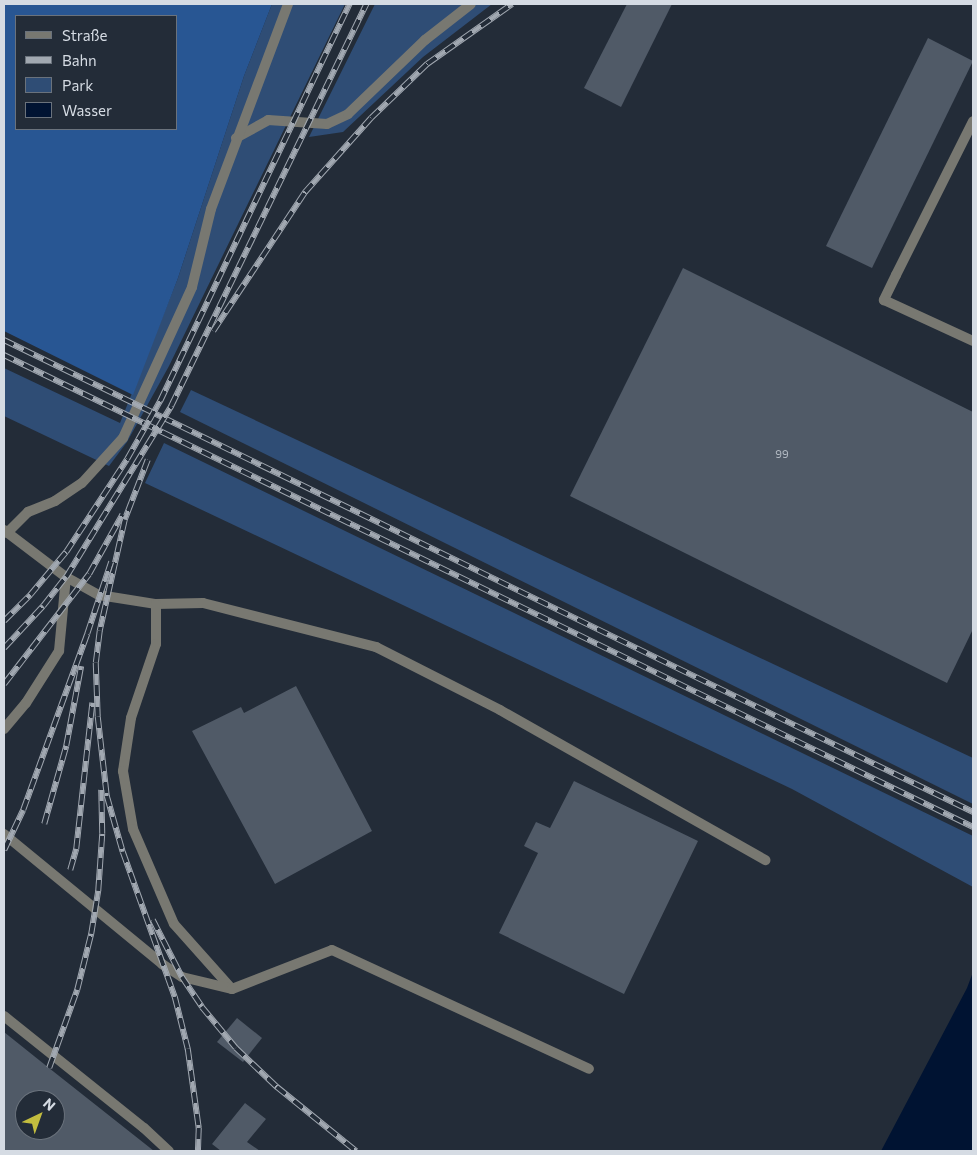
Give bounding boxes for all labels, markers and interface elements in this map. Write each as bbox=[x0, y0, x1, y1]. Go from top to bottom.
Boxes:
legend bbox=[15, 15, 178, 130]
text: Straße bbox=[62, 26, 108, 44]
text: Bahn bbox=[62, 51, 97, 69]
text: Park bbox=[62, 76, 93, 94]
text: Wasser bbox=[62, 101, 112, 119]
house number: 99 bbox=[775, 447, 789, 461]
north arrow bbox=[15, 1090, 65, 1140]
text: N bbox=[40, 1094, 59, 1114]

